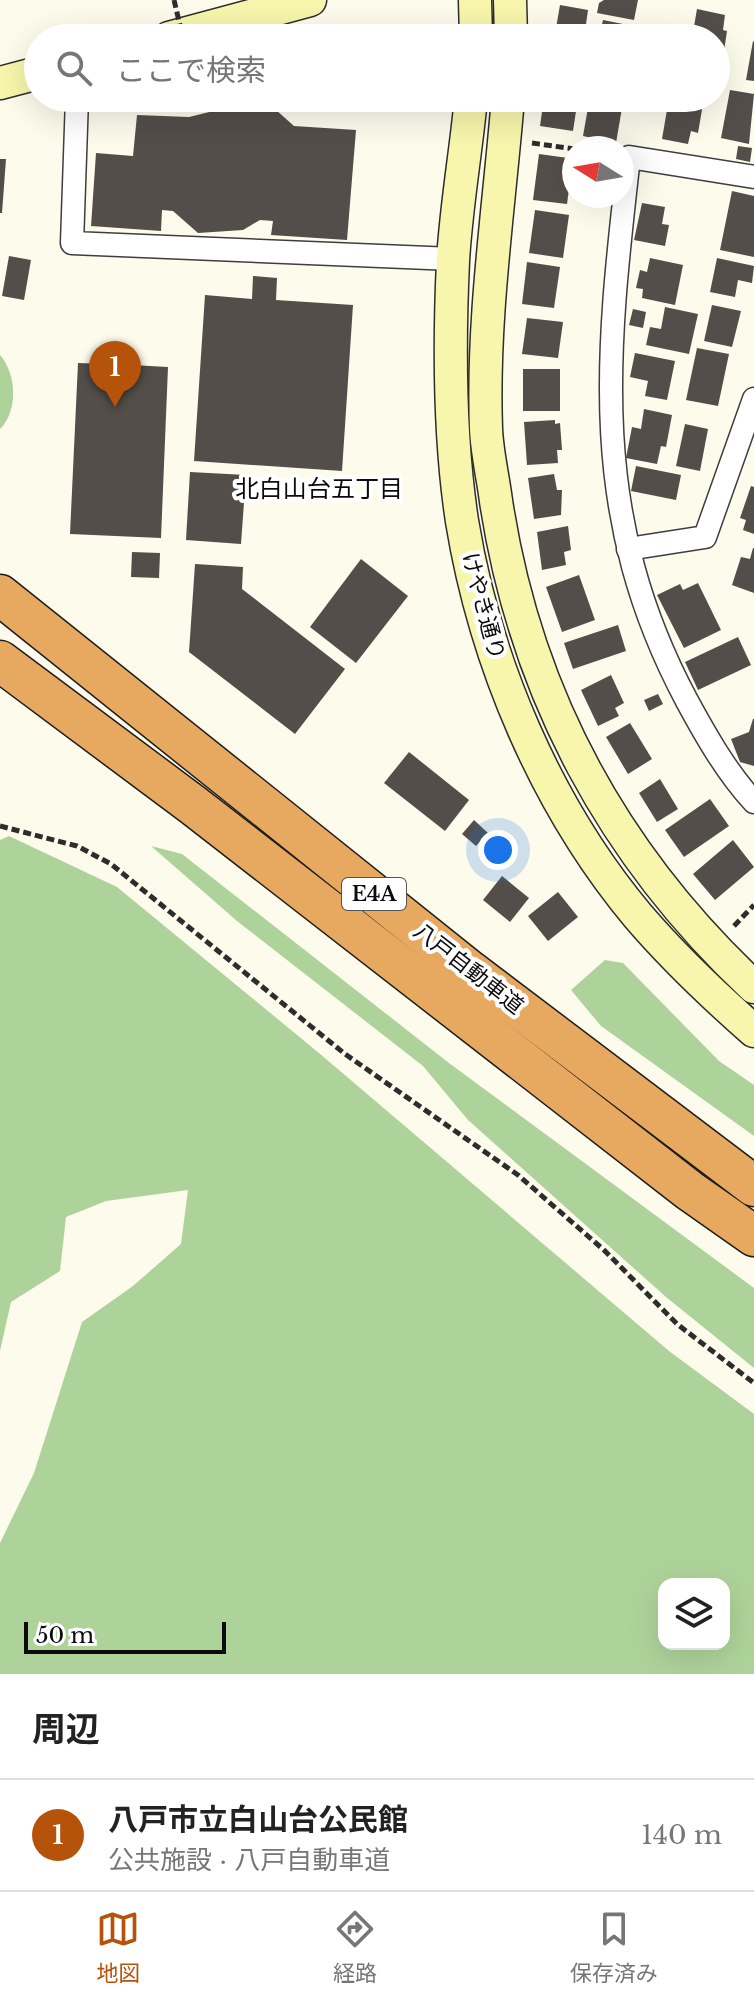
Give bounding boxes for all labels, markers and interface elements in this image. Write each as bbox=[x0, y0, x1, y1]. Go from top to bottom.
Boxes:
search box bbox=[24, 24, 730, 112]
icon: search bbox=[52, 46, 96, 90]
text: ここで検索 bbox=[116, 52, 266, 89]
north arrow bbox=[562, 136, 634, 208]
pin: 1 bbox=[89, 341, 141, 407]
district label: 北白山台五丁目 bbox=[235, 474, 403, 503]
street label: けやき通り bbox=[456, 550, 511, 663]
your location bbox=[478, 830, 518, 870]
road number: E4A bbox=[342, 878, 406, 910]
street label: 八戸自動車道 bbox=[408, 917, 529, 1020]
map controls bbox=[658, 1578, 730, 1650]
button: layers bbox=[658, 1578, 730, 1650]
scale bar bbox=[24, 1618, 226, 1654]
text: 50 m bbox=[36, 1622, 94, 1649]
text: 周辺 bbox=[32, 1708, 100, 1750]
text: 八戸市立白山台公民館 bbox=[108, 1801, 408, 1838]
text: 1 bbox=[52, 1819, 64, 1851]
text: 140 m bbox=[641, 1819, 722, 1851]
text: 公共施設 · 八戸自動車道 bbox=[108, 1844, 390, 1876]
tab: 地図 bbox=[96, 1907, 140, 1987]
tab: 経路 bbox=[333, 1907, 377, 1987]
tab: 保存済み bbox=[570, 1907, 658, 1987]

